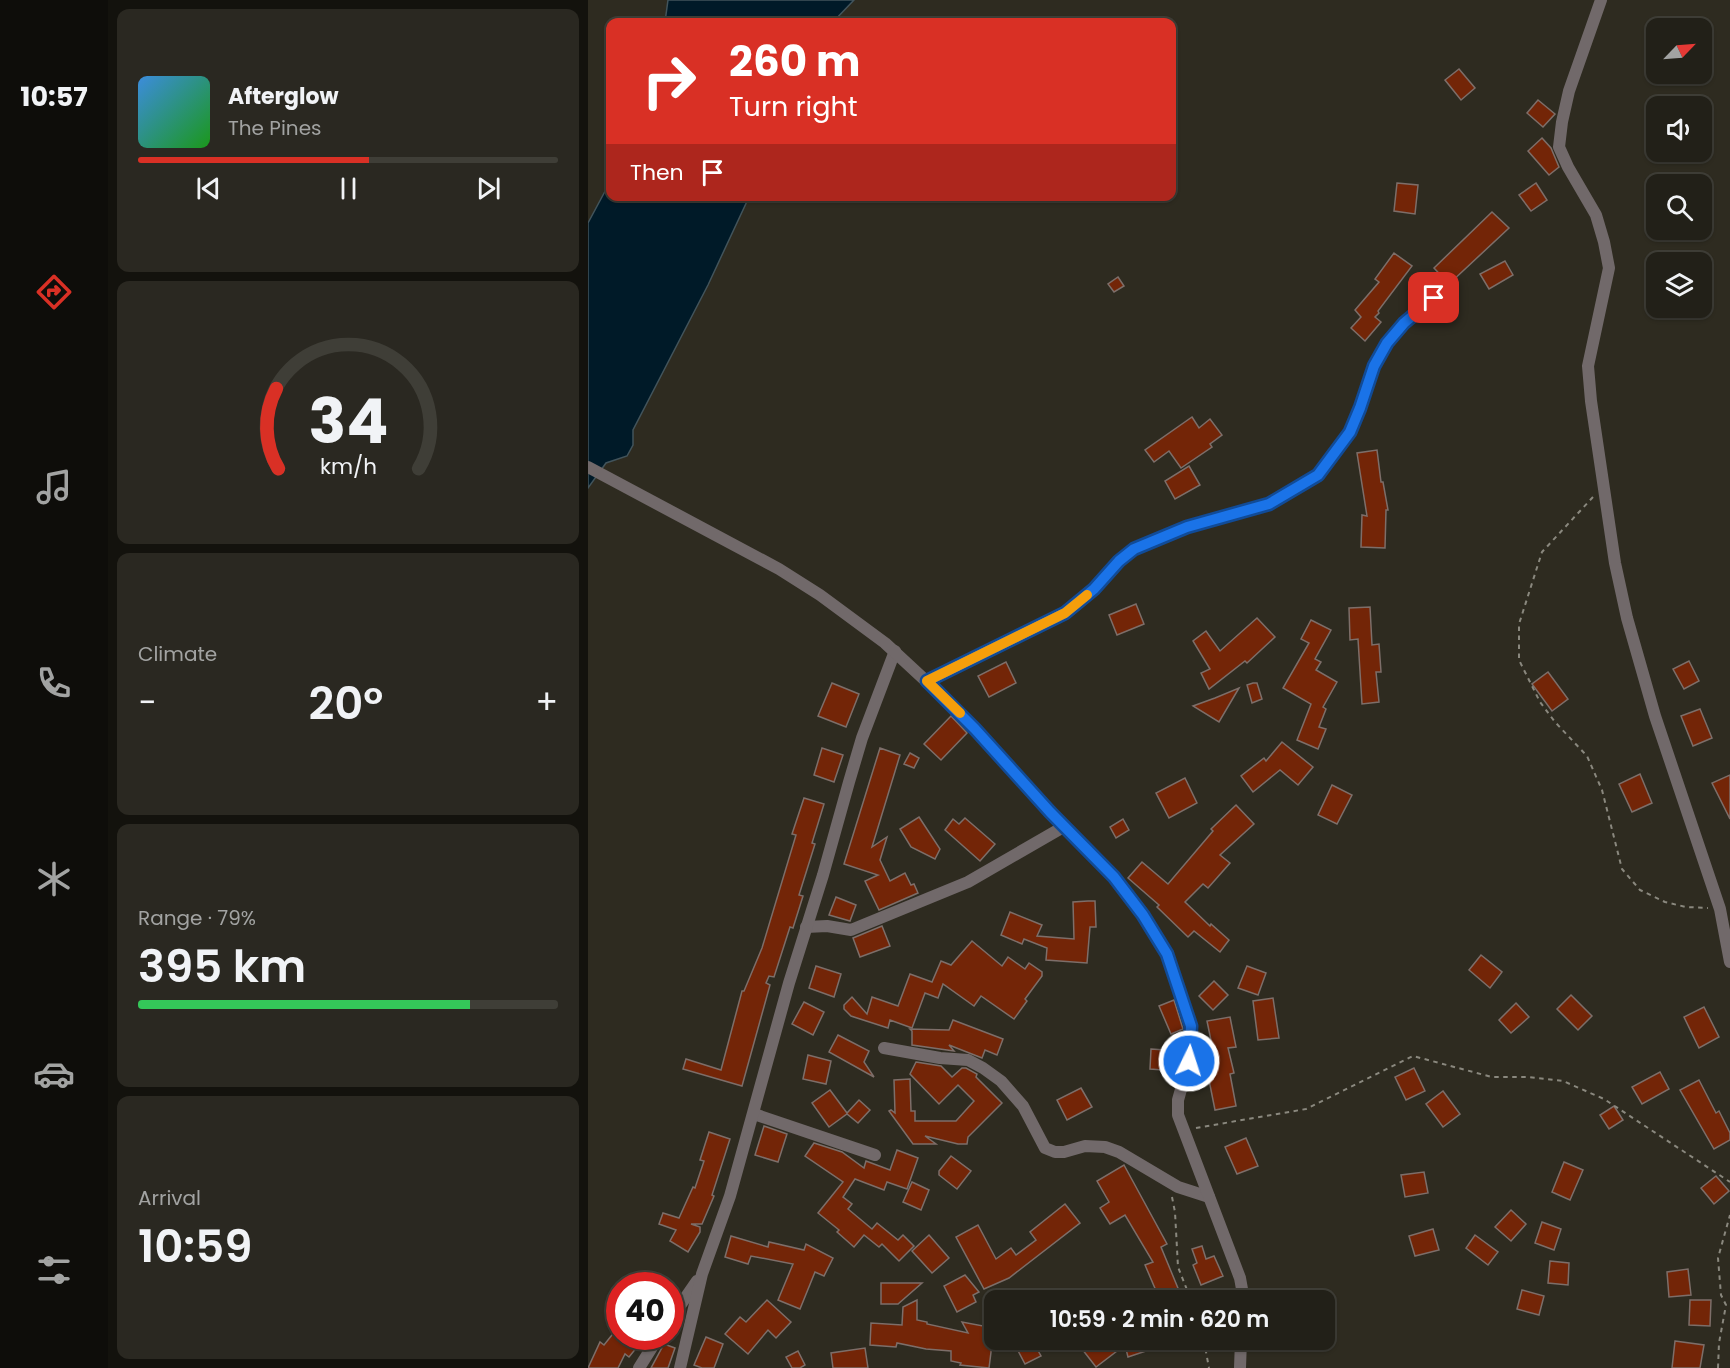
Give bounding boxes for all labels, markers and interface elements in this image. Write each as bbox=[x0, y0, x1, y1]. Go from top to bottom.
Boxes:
north arrow bbox=[1646, 18, 1712, 84]
map controls bbox=[1646, 18, 1712, 318]
text: 260 m bbox=[729, 32, 861, 91]
icon: right bbox=[630, 42, 708, 120]
text: 10:57 bbox=[20, 78, 88, 115]
text: Afterglow bbox=[228, 81, 339, 112]
text: Turn right bbox=[729, 88, 858, 125]
button: sound bbox=[1646, 96, 1712, 162]
text: The Pines bbox=[228, 114, 322, 142]
icon: arrive bbox=[696, 156, 729, 189]
text: Then bbox=[630, 157, 684, 188]
icon: previous bbox=[192, 172, 225, 205]
icon: pause bbox=[332, 172, 365, 205]
icon: next bbox=[472, 172, 505, 205]
button: search bbox=[1646, 174, 1712, 240]
button: layers bbox=[1646, 252, 1712, 318]
icon: directions bbox=[33, 271, 75, 313]
pin bbox=[1408, 272, 1459, 323]
icon: arrive bbox=[1417, 281, 1450, 314]
text: 34 bbox=[308, 377, 388, 465]
text: km/h bbox=[319, 452, 377, 483]
icon: music bbox=[33, 466, 75, 508]
text: Climate bbox=[138, 640, 217, 668]
icon: phone bbox=[33, 662, 75, 704]
text: 20° bbox=[308, 672, 383, 735]
text: − bbox=[138, 679, 156, 726]
text: + bbox=[535, 679, 558, 726]
icon: climate bbox=[33, 858, 75, 900]
text: Range · 79% bbox=[138, 904, 256, 932]
text: 395 km bbox=[138, 935, 306, 998]
position arrow bbox=[1157, 1029, 1221, 1093]
icon: car bbox=[33, 1053, 75, 1095]
text: Arrival bbox=[138, 1184, 201, 1212]
text: 10:59 bbox=[138, 1215, 252, 1278]
icon: filters bbox=[33, 1249, 75, 1291]
speed limit sign: 40 bbox=[606, 1272, 684, 1350]
text: 10:59 · 2 min · 620 m bbox=[1050, 1304, 1269, 1335]

